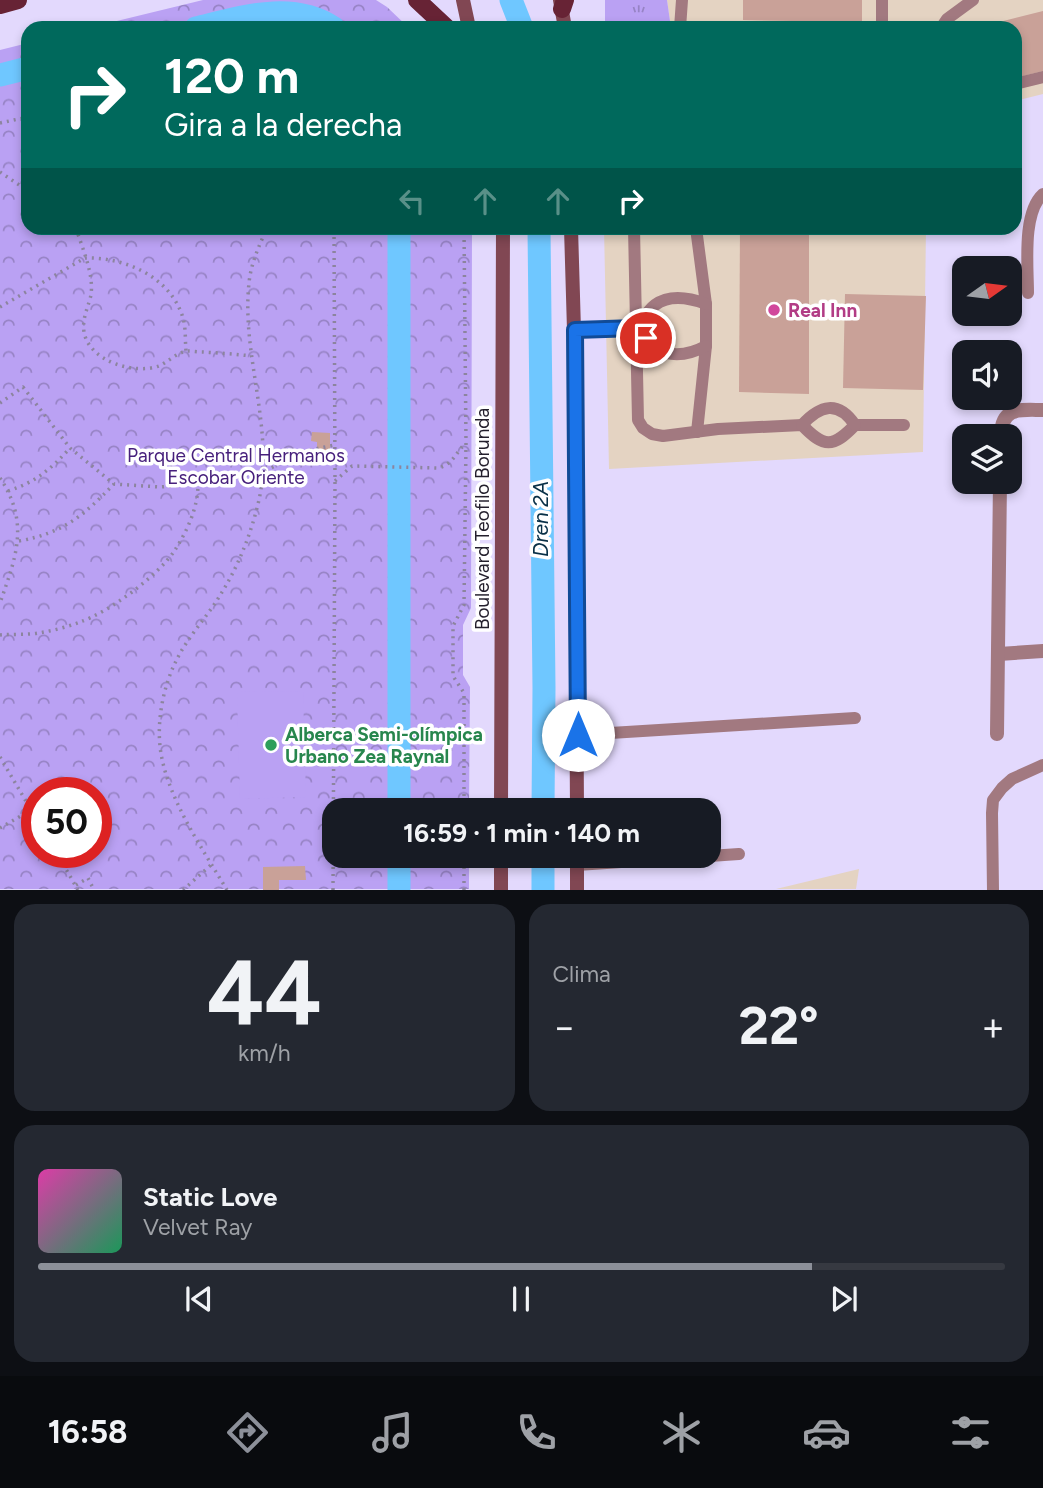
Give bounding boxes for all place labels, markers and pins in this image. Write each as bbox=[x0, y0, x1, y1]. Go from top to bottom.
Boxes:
place label: Real Inn bbox=[788, 299, 857, 322]
marker: Real Inn bbox=[766, 302, 782, 318]
pin bbox=[616, 308, 676, 368]
place label: Alberca Semi-olímpica Urbano Zea Raynal bbox=[285, 723, 483, 768]
marker: Alberca Semi-olímpica Urbano Zea Raynal bbox=[263, 737, 279, 753]

